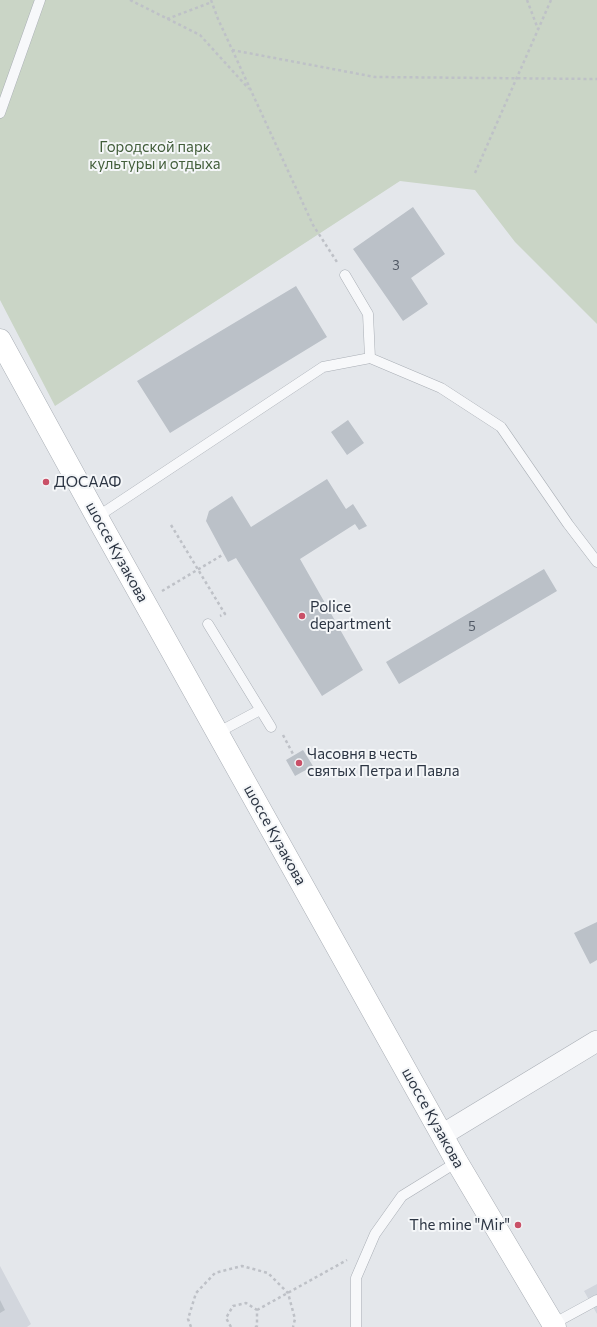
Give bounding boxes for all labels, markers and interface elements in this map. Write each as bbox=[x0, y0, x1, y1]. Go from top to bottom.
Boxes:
park label: Городской парк культуры и отдыха bbox=[89, 138, 221, 173]
house number: 3 bbox=[392, 258, 400, 274]
place label: ДОСААФ bbox=[54, 473, 121, 491]
marker: ДОСААФ bbox=[41, 477, 51, 487]
street label: шоссе Кузакова bbox=[82, 499, 152, 605]
place label: Police department bbox=[310, 598, 391, 633]
marker: Police department bbox=[297, 611, 307, 621]
house number: 5 bbox=[468, 619, 476, 635]
place label: Часовня в честь святых Петра и Павла bbox=[307, 745, 459, 780]
marker: Часовня в честь святых Петра и Павла bbox=[294, 758, 304, 768]
street label: шоссе Кузакова bbox=[240, 782, 310, 888]
street label: шоссе Кузакова bbox=[398, 1065, 468, 1171]
place label: The mine "Mir" bbox=[409, 1216, 510, 1234]
marker: The mine "Mir" bbox=[513, 1220, 523, 1230]

